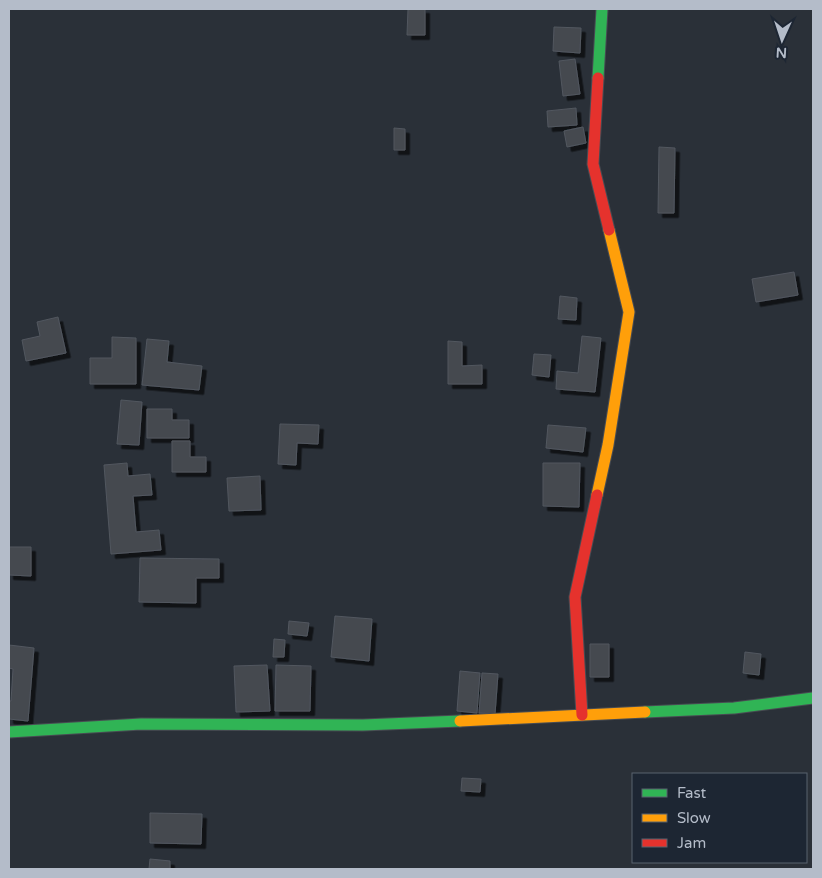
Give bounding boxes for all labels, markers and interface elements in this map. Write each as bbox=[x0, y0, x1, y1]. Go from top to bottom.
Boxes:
north arrow bbox=[757, 15, 807, 65]
text: N bbox=[775, 44, 787, 61]
legend bbox=[632, 773, 807, 863]
text: Fast bbox=[677, 784, 707, 802]
text: Slow bbox=[677, 809, 711, 827]
text: Jam bbox=[677, 834, 706, 852]

